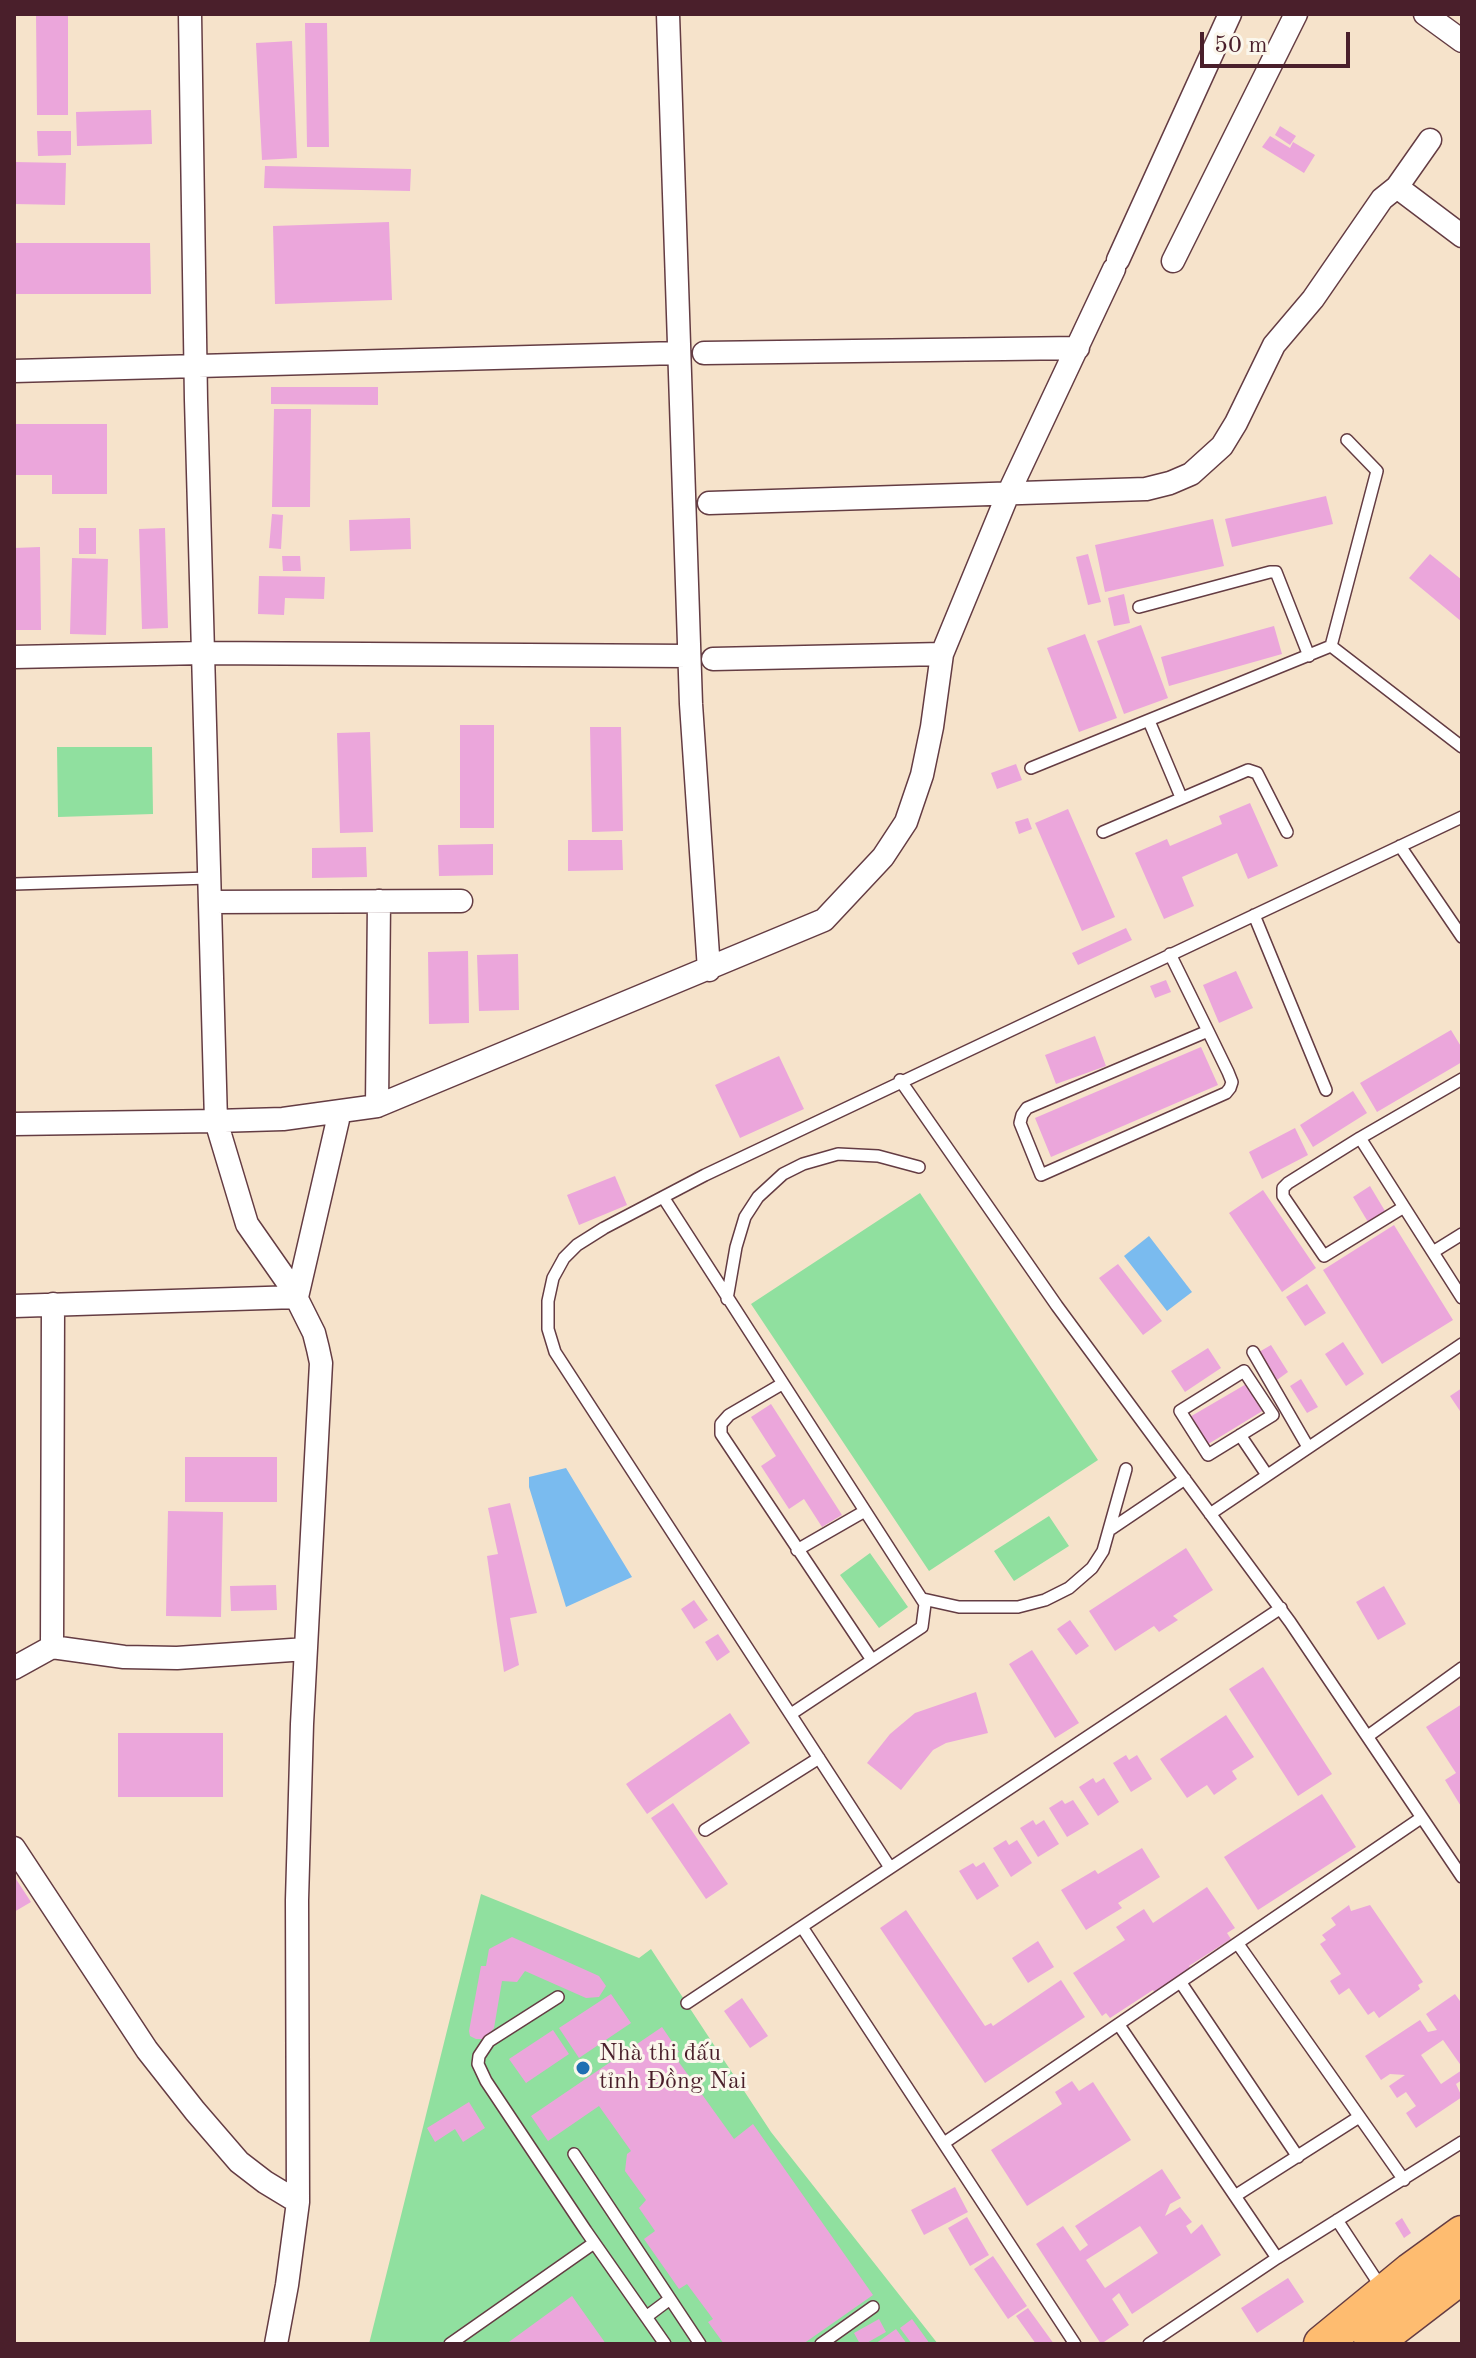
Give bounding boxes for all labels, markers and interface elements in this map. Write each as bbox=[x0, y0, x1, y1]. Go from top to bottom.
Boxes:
scale bar bbox=[1204, 16, 1354, 66]
text: 50 m bbox=[1214, 34, 1268, 58]
place label: Nhà thi đấu tỉnh Đồng Nai bbox=[599, 2040, 746, 2096]
marker: Nhà thi đấu tỉnh Đồng Nai bbox=[574, 2059, 592, 2077]

